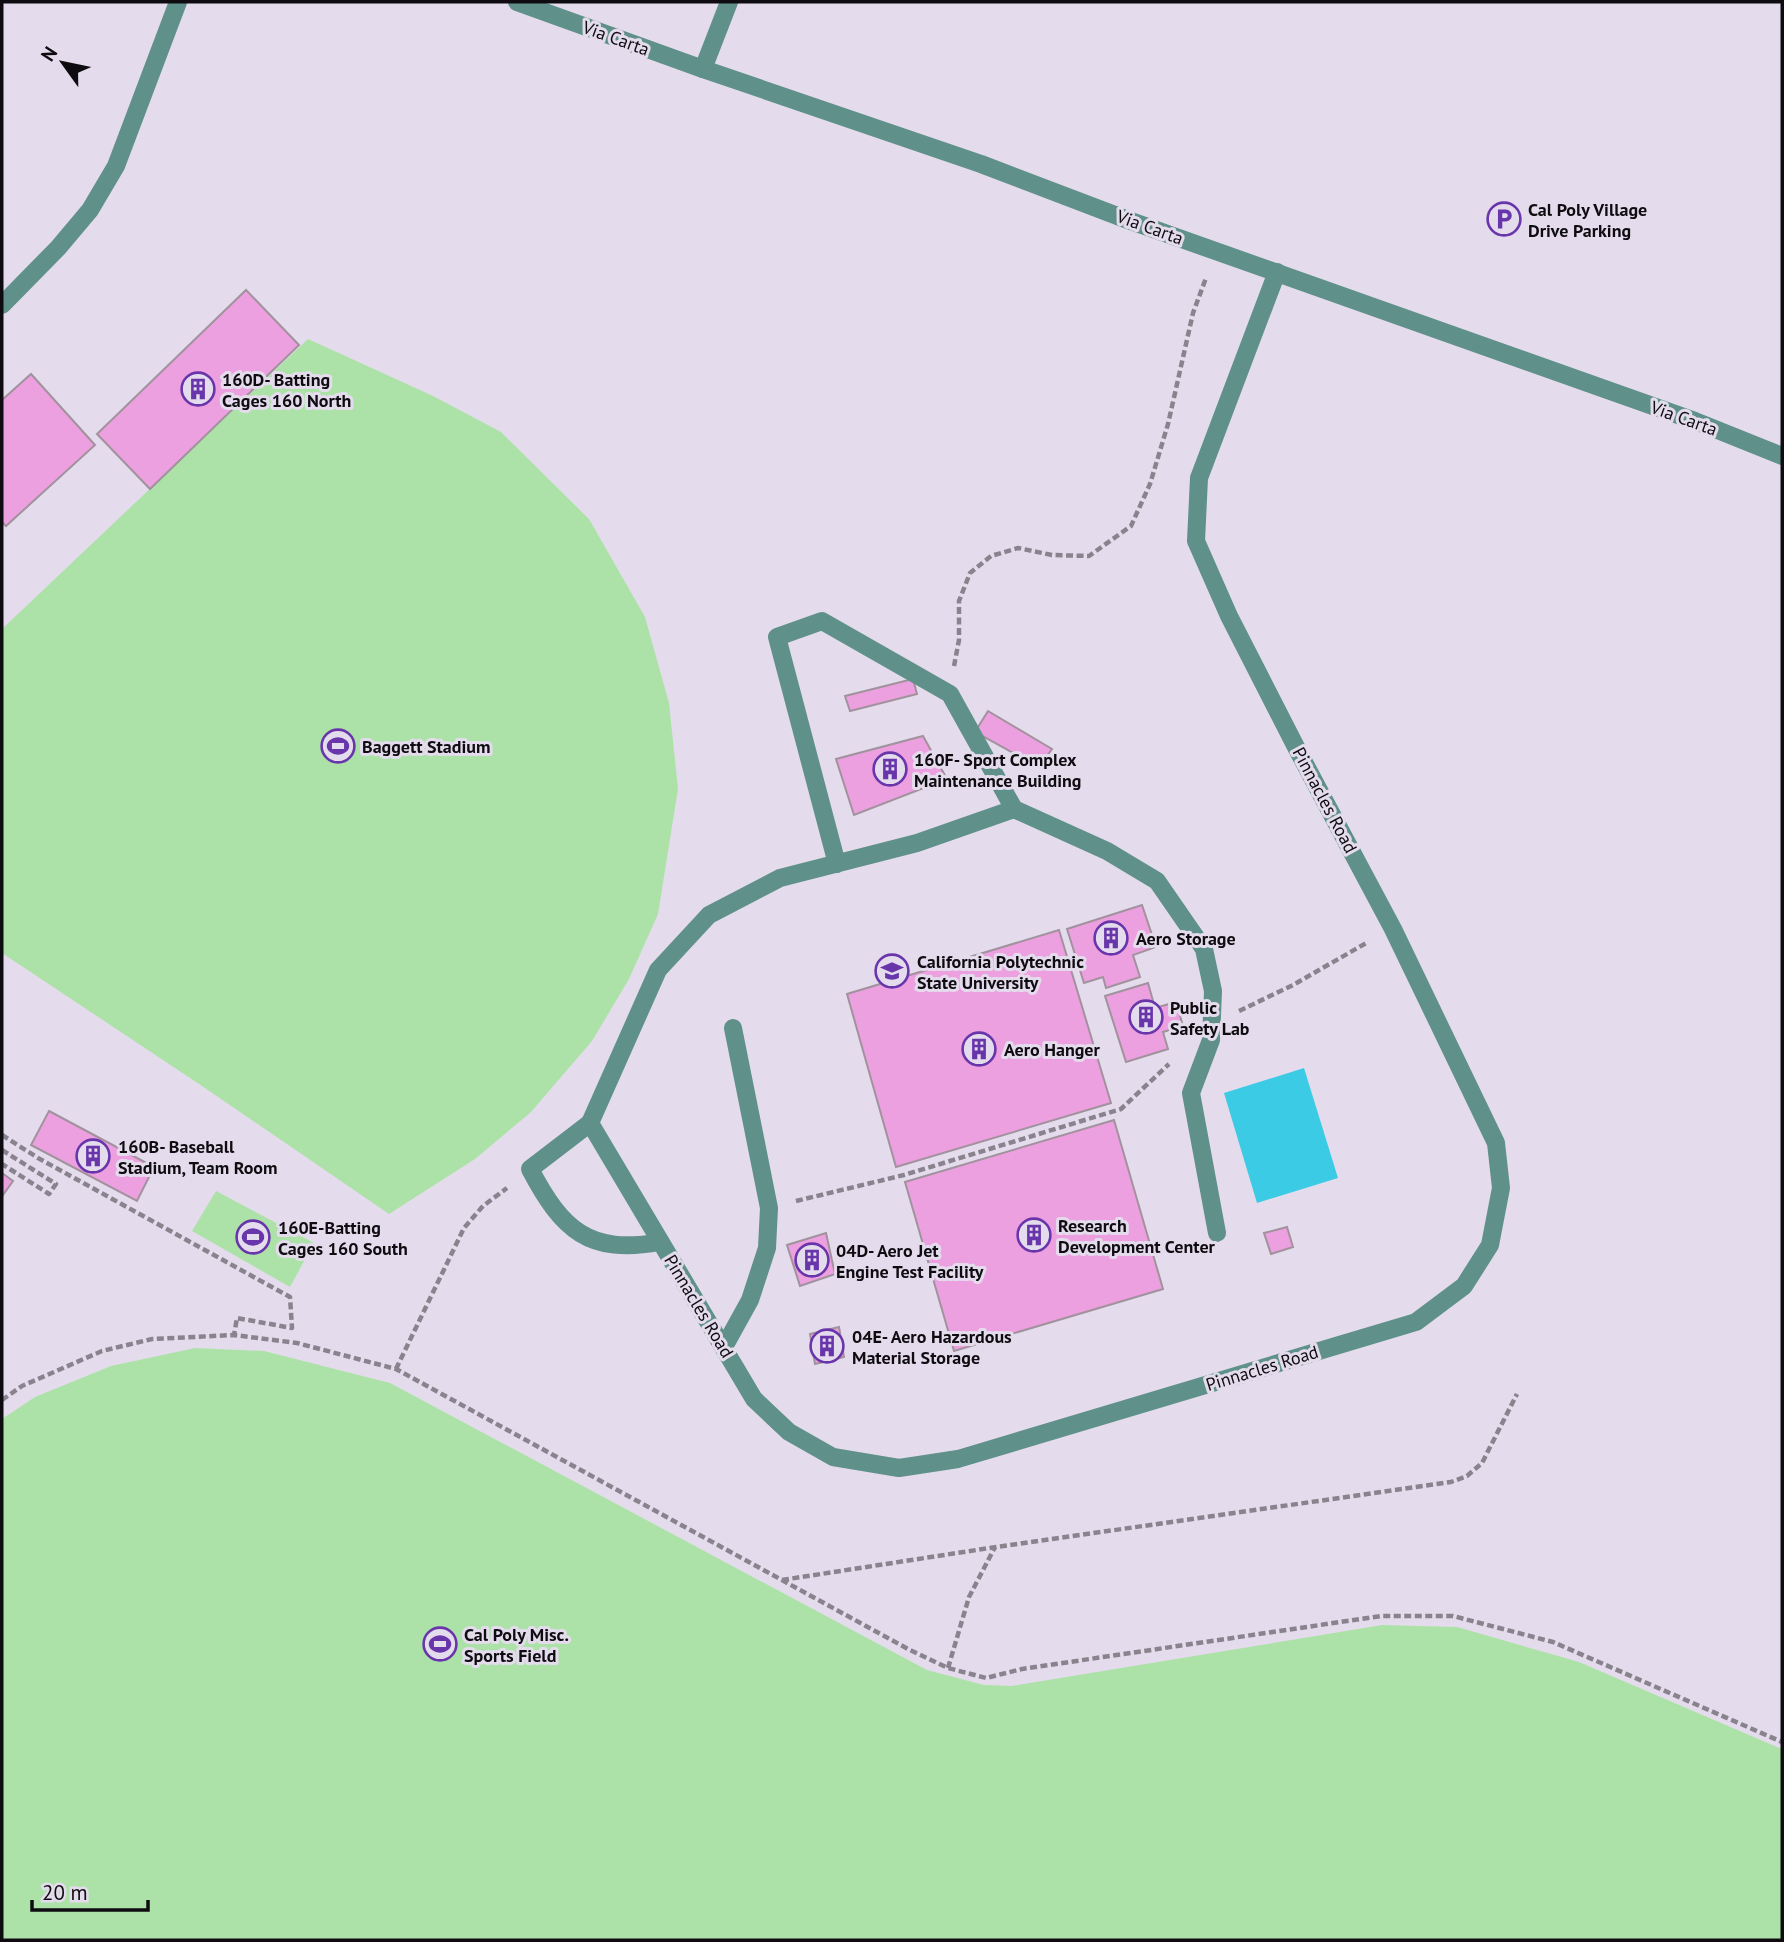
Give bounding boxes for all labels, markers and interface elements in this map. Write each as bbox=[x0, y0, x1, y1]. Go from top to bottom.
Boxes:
street label: Via Carta bbox=[579, 15, 653, 61]
north arrow bbox=[28, 28, 98, 98]
text: N bbox=[35, 42, 62, 66]
place label: Cal Poly Village Drive Parking bbox=[1528, 198, 1647, 242]
parking icon: Cal Poly Village Drive Parking bbox=[1485, 200, 1523, 238]
street label: Via Carta bbox=[1113, 204, 1187, 250]
place label: 160D- Batting Cages 160 North bbox=[222, 368, 351, 412]
building icon: 160D- Batting Cages 160 North bbox=[179, 370, 217, 408]
street label: Via Carta bbox=[1647, 395, 1721, 441]
sports icon: Baggett Stadium bbox=[319, 727, 357, 765]
place label: Baggett Stadium bbox=[362, 735, 490, 758]
street label: Pinnacles Road bbox=[1287, 743, 1363, 857]
place label: 160F- Sport Complex Maintenance Building bbox=[914, 748, 1082, 792]
building icon: 160F- Sport Complex Maintenance Building bbox=[871, 750, 909, 788]
building icon: Aero Storage bbox=[1092, 919, 1130, 957]
place label: Aero Storage bbox=[1136, 927, 1236, 950]
place label: California Polytechnic State University bbox=[917, 950, 1084, 994]
school or university icon: California Polytechnic State University bbox=[873, 952, 911, 990]
place label: Public Safety Lab bbox=[1170, 996, 1250, 1040]
building icon: Public Safety Lab bbox=[1127, 998, 1165, 1036]
building icon: Aero Hanger bbox=[960, 1030, 998, 1068]
place label: Aero Hanger bbox=[1004, 1038, 1100, 1061]
place label: 160B- Baseball Stadium, Team Room bbox=[118, 1135, 278, 1179]
building icon: 160B- Baseball Stadium, Team Room bbox=[74, 1137, 112, 1175]
place label: Research Development Center bbox=[1058, 1214, 1216, 1258]
place label: 160E-Batting Cages 160 South bbox=[278, 1216, 408, 1260]
building icon: Research Development Center bbox=[1015, 1216, 1053, 1254]
sports icon: 160E-Batting Cages 160 South bbox=[234, 1218, 272, 1256]
place label: 04D- Aero Jet Engine Test Facility bbox=[836, 1239, 984, 1283]
building icon: 04D- Aero Jet Engine Test Facility bbox=[793, 1241, 831, 1279]
street label: Pinnacles Road bbox=[659, 1250, 739, 1362]
place label: 04E- Aero Hazardous Material Storage bbox=[852, 1325, 1012, 1369]
building icon: 04E- Aero Hazardous Material Storage bbox=[808, 1327, 846, 1365]
street label: Pinnacles Road bbox=[1203, 1340, 1321, 1396]
place label: Cal Poly Misc. Sports Field bbox=[464, 1623, 569, 1667]
sports icon: Cal Poly Misc. Sports Field bbox=[421, 1625, 459, 1663]
scale bar bbox=[32, 1868, 147, 1912]
text: 20 m bbox=[42, 1879, 88, 1906]

